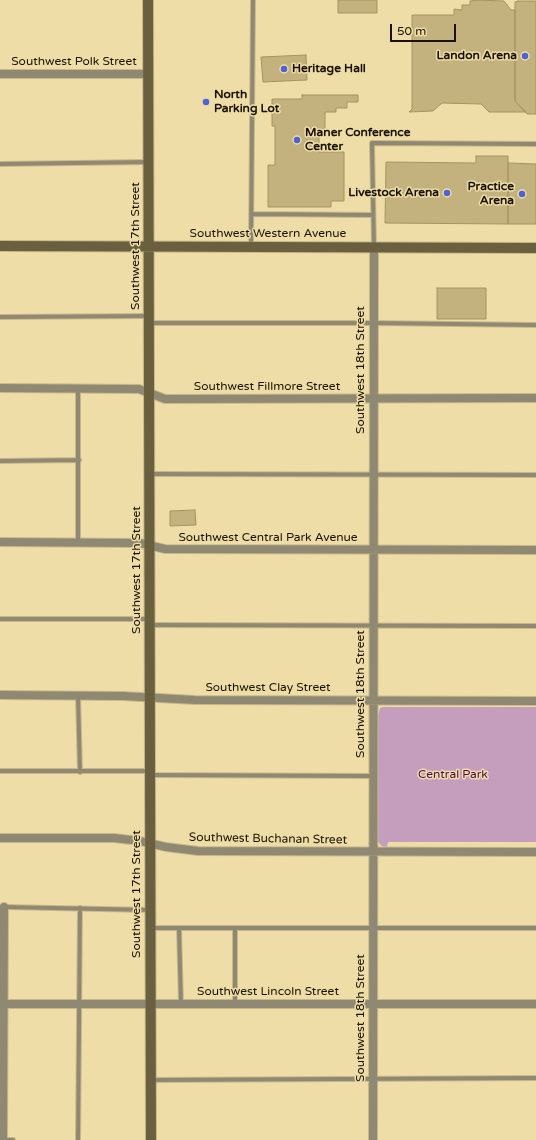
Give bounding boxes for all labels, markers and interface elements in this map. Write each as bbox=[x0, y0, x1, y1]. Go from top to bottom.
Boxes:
scale bar bbox=[392, 16, 458, 42]
text: 50 m bbox=[397, 24, 426, 38]
place label: Landon Arena bbox=[437, 49, 517, 63]
marker: Landon Arena bbox=[520, 51, 530, 61]
street label: Southwest Polk Street bbox=[11, 55, 137, 69]
place label: Heritage Hall bbox=[292, 62, 366, 76]
marker: Heritage Hall bbox=[279, 64, 289, 74]
place label: North Parking Lot bbox=[214, 88, 279, 116]
marker: North Parking Lot bbox=[201, 97, 211, 107]
place label: Maner Conference Center bbox=[305, 126, 410, 154]
marker: Maner Conference Center bbox=[292, 135, 302, 145]
place label: Practice Arena bbox=[468, 180, 514, 208]
street label: Southwest 17th Street bbox=[129, 182, 143, 310]
place label: Livestock Arena bbox=[348, 186, 439, 200]
marker: Livestock Arena bbox=[442, 188, 452, 198]
marker: Practice Arena bbox=[517, 189, 527, 199]
street label: Southwest Western Avenue bbox=[190, 227, 346, 241]
street label: Southwest 18th Street bbox=[354, 306, 368, 434]
street label: Southwest Fillmore Street bbox=[194, 380, 340, 394]
street label: Southwest 17th Street bbox=[130, 506, 144, 634]
street label: Southwest Central Park Avenue bbox=[178, 531, 358, 545]
street label: Southwest 18th Street bbox=[354, 630, 368, 758]
street label: Southwest Clay Street bbox=[205, 681, 331, 695]
park label: Central Park bbox=[418, 768, 488, 782]
street label: Southwest 17th Street bbox=[130, 830, 144, 958]
street label: Southwest Buchanan Street bbox=[189, 830, 347, 848]
street label: Southwest 18th Street bbox=[354, 954, 368, 1082]
street label: Southwest Lincoln Street bbox=[197, 985, 339, 999]

